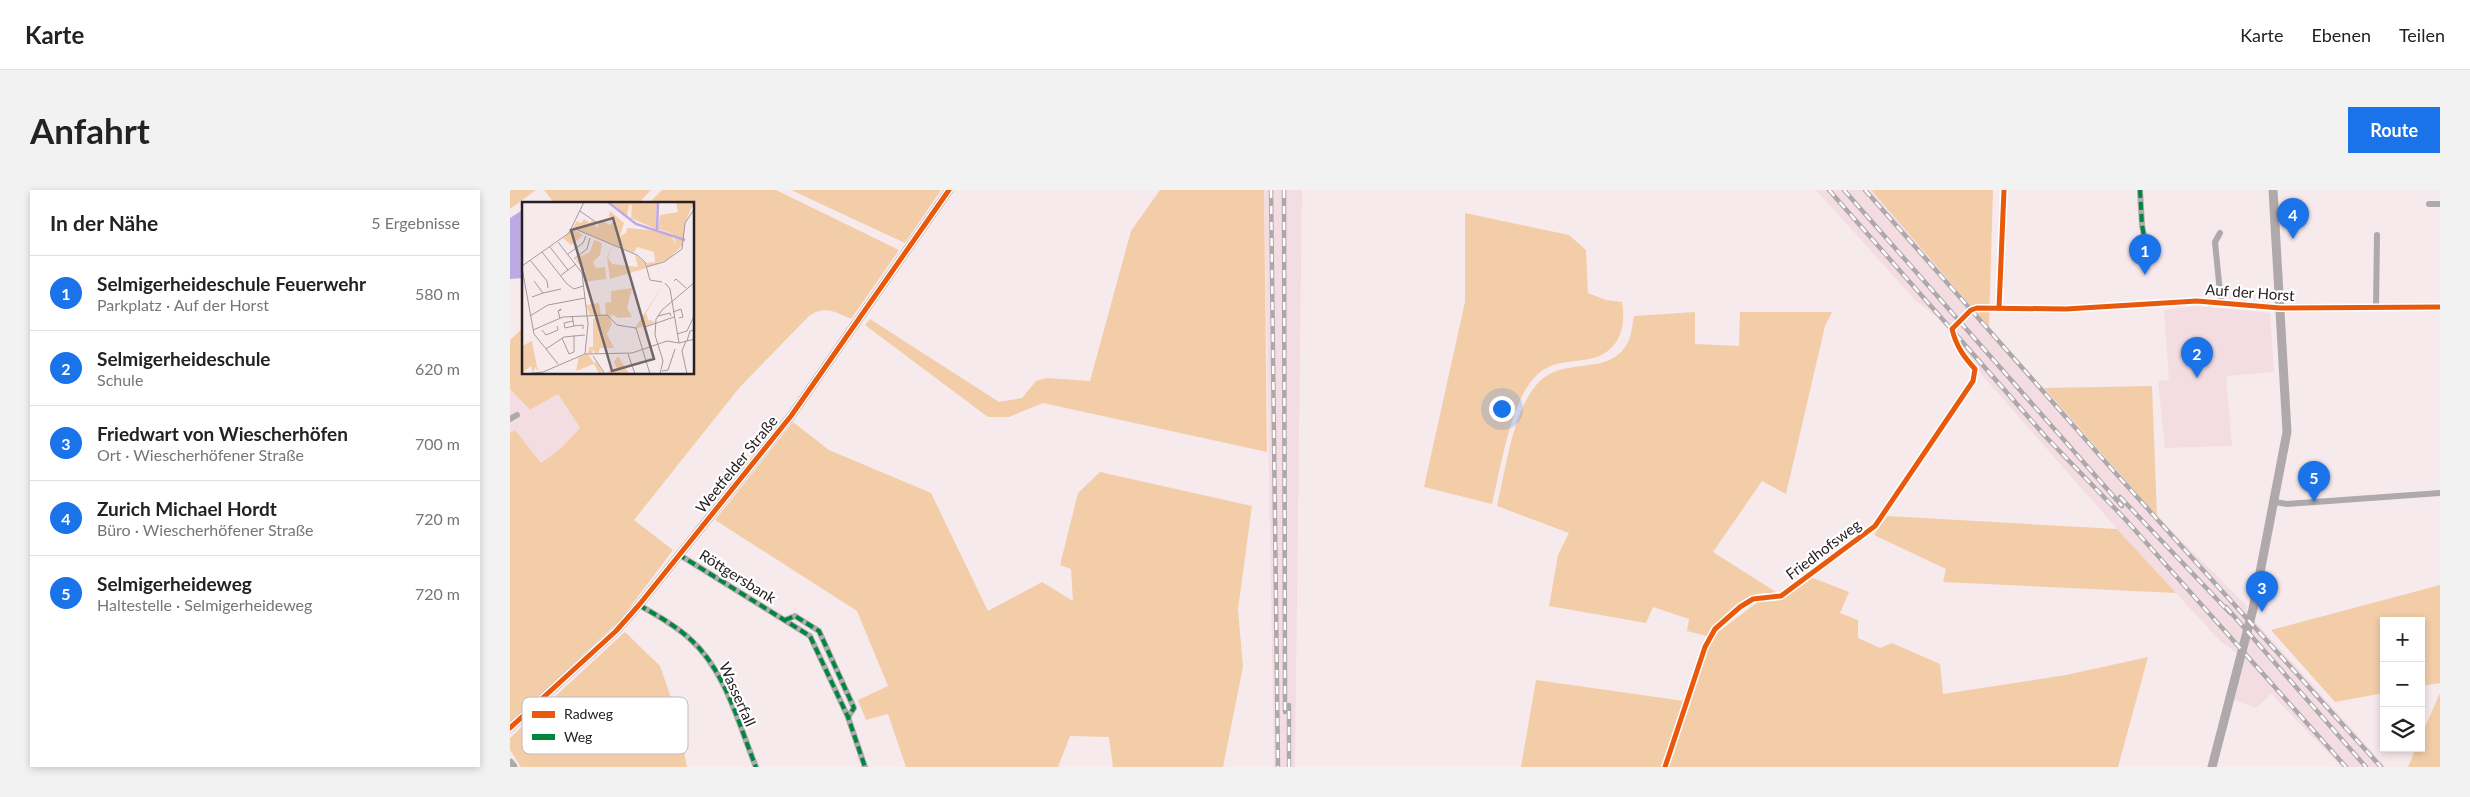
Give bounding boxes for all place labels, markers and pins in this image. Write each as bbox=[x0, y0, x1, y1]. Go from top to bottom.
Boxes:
pin: 4 bbox=[2277, 198, 2309, 239]
pin: 1 bbox=[2129, 234, 2161, 275]
pin: 2 bbox=[2181, 337, 2213, 378]
pin: 5 bbox=[2298, 461, 2330, 502]
pin: 3 bbox=[2246, 571, 2278, 612]

